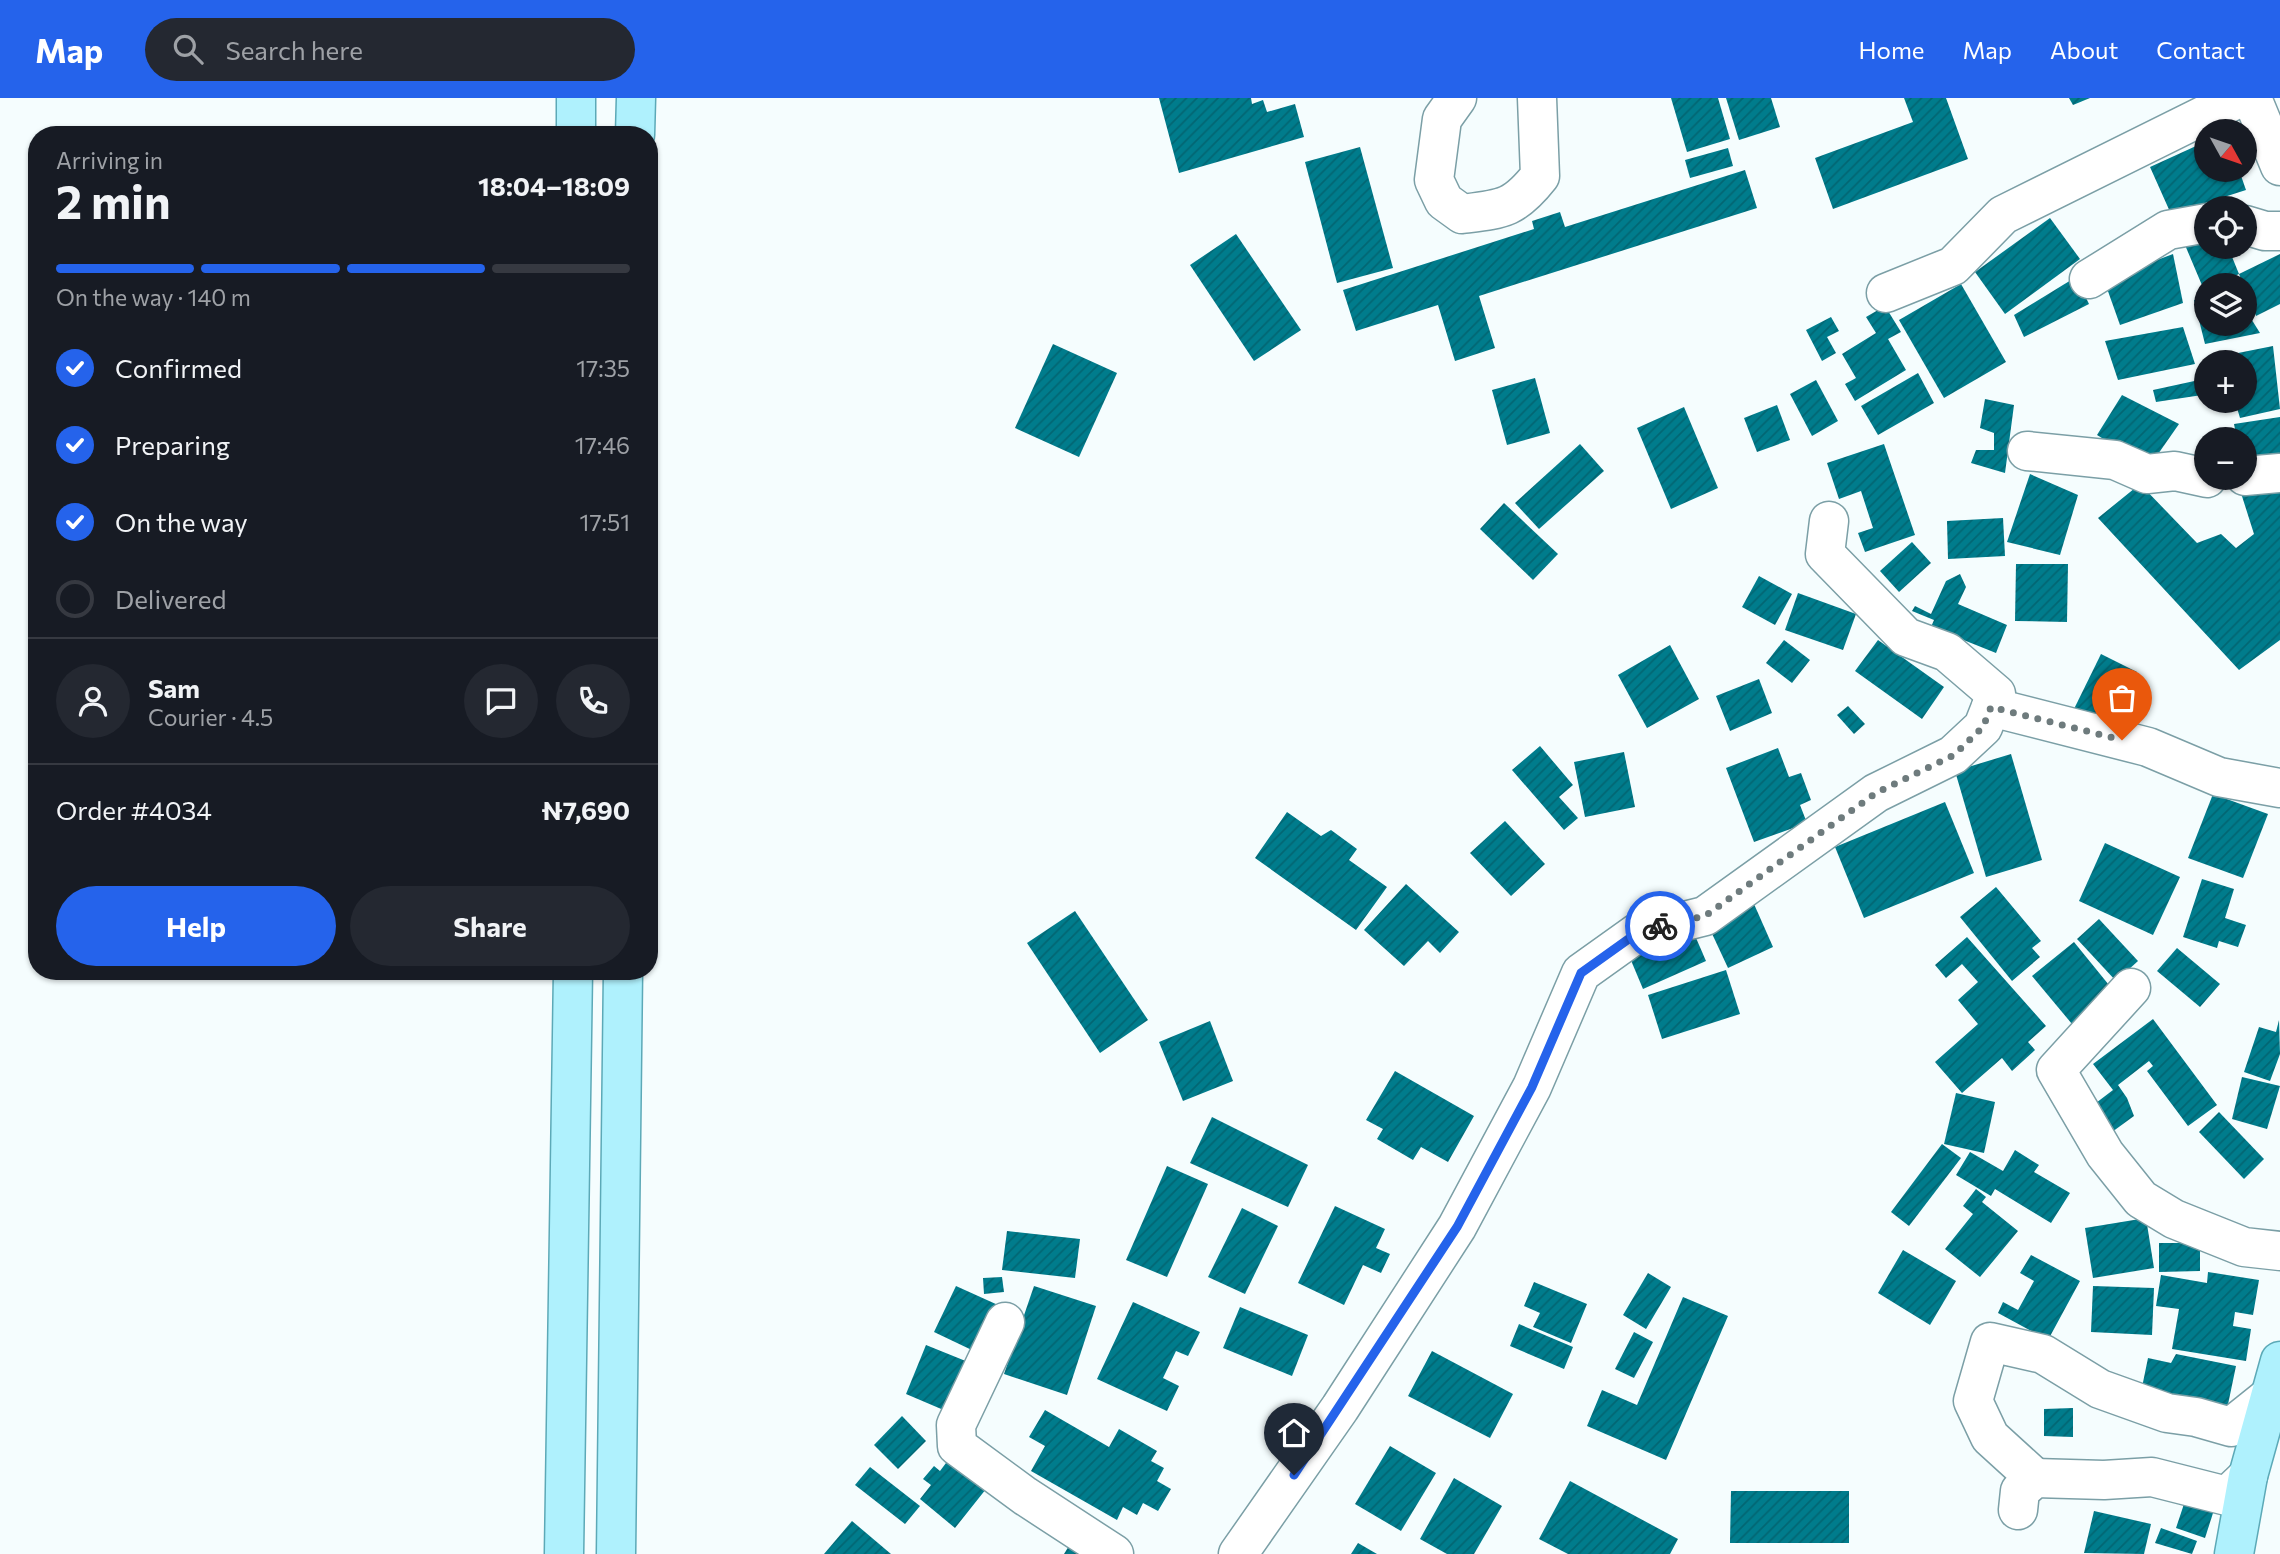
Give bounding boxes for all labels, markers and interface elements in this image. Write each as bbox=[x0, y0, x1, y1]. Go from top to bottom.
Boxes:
search box bbox=[145, 18, 635, 81]
text: Map bbox=[35, 29, 103, 70]
icon: search bbox=[169, 30, 207, 68]
text: Search here bbox=[225, 34, 363, 65]
text: Home bbox=[1859, 35, 1925, 64]
text: Map bbox=[1963, 35, 2012, 64]
text: About bbox=[2050, 35, 2118, 64]
text: Contact bbox=[2156, 35, 2245, 64]
north arrow bbox=[2194, 119, 2258, 182]
map controls bbox=[2194, 119, 2257, 490]
text: Arriving in bbox=[56, 146, 163, 174]
text: 18:04–18:09 bbox=[478, 170, 630, 201]
text: 2 min bbox=[56, 172, 171, 228]
button: locate bbox=[2194, 196, 2257, 259]
button: layers bbox=[2194, 273, 2257, 336]
text: On the way · 140 m bbox=[56, 283, 251, 311]
icon: check bbox=[56, 349, 94, 387]
button: + bbox=[2194, 350, 2257, 413]
text: Confirmed bbox=[115, 352, 242, 383]
text: 17:35 bbox=[576, 354, 630, 382]
icon: check bbox=[56, 426, 94, 464]
button: − bbox=[2194, 427, 2257, 490]
text: Preparing bbox=[115, 429, 230, 460]
text: 17:46 bbox=[575, 431, 630, 459]
icon: check bbox=[56, 503, 94, 541]
text: On the way bbox=[115, 506, 248, 537]
text: 17:51 bbox=[580, 508, 630, 536]
text: Delivered bbox=[115, 583, 226, 614]
button: person bbox=[56, 664, 130, 738]
button: chat bbox=[464, 664, 538, 738]
button: phone bbox=[556, 664, 630, 738]
pin bbox=[2092, 668, 2152, 740]
text: Sam bbox=[148, 672, 200, 703]
icon: bag bbox=[2103, 679, 2141, 717]
text: Courier · 4.5 bbox=[148, 703, 273, 731]
text: Order #4034 bbox=[56, 794, 212, 825]
text: ₦7,690 bbox=[541, 794, 630, 825]
button: Help bbox=[56, 886, 336, 966]
button: Share bbox=[350, 886, 630, 966]
courier bbox=[1625, 891, 1695, 961]
icon: bike bbox=[1641, 907, 1679, 945]
pin bbox=[1264, 1403, 1324, 1475]
icon: home bbox=[1275, 1414, 1313, 1452]

